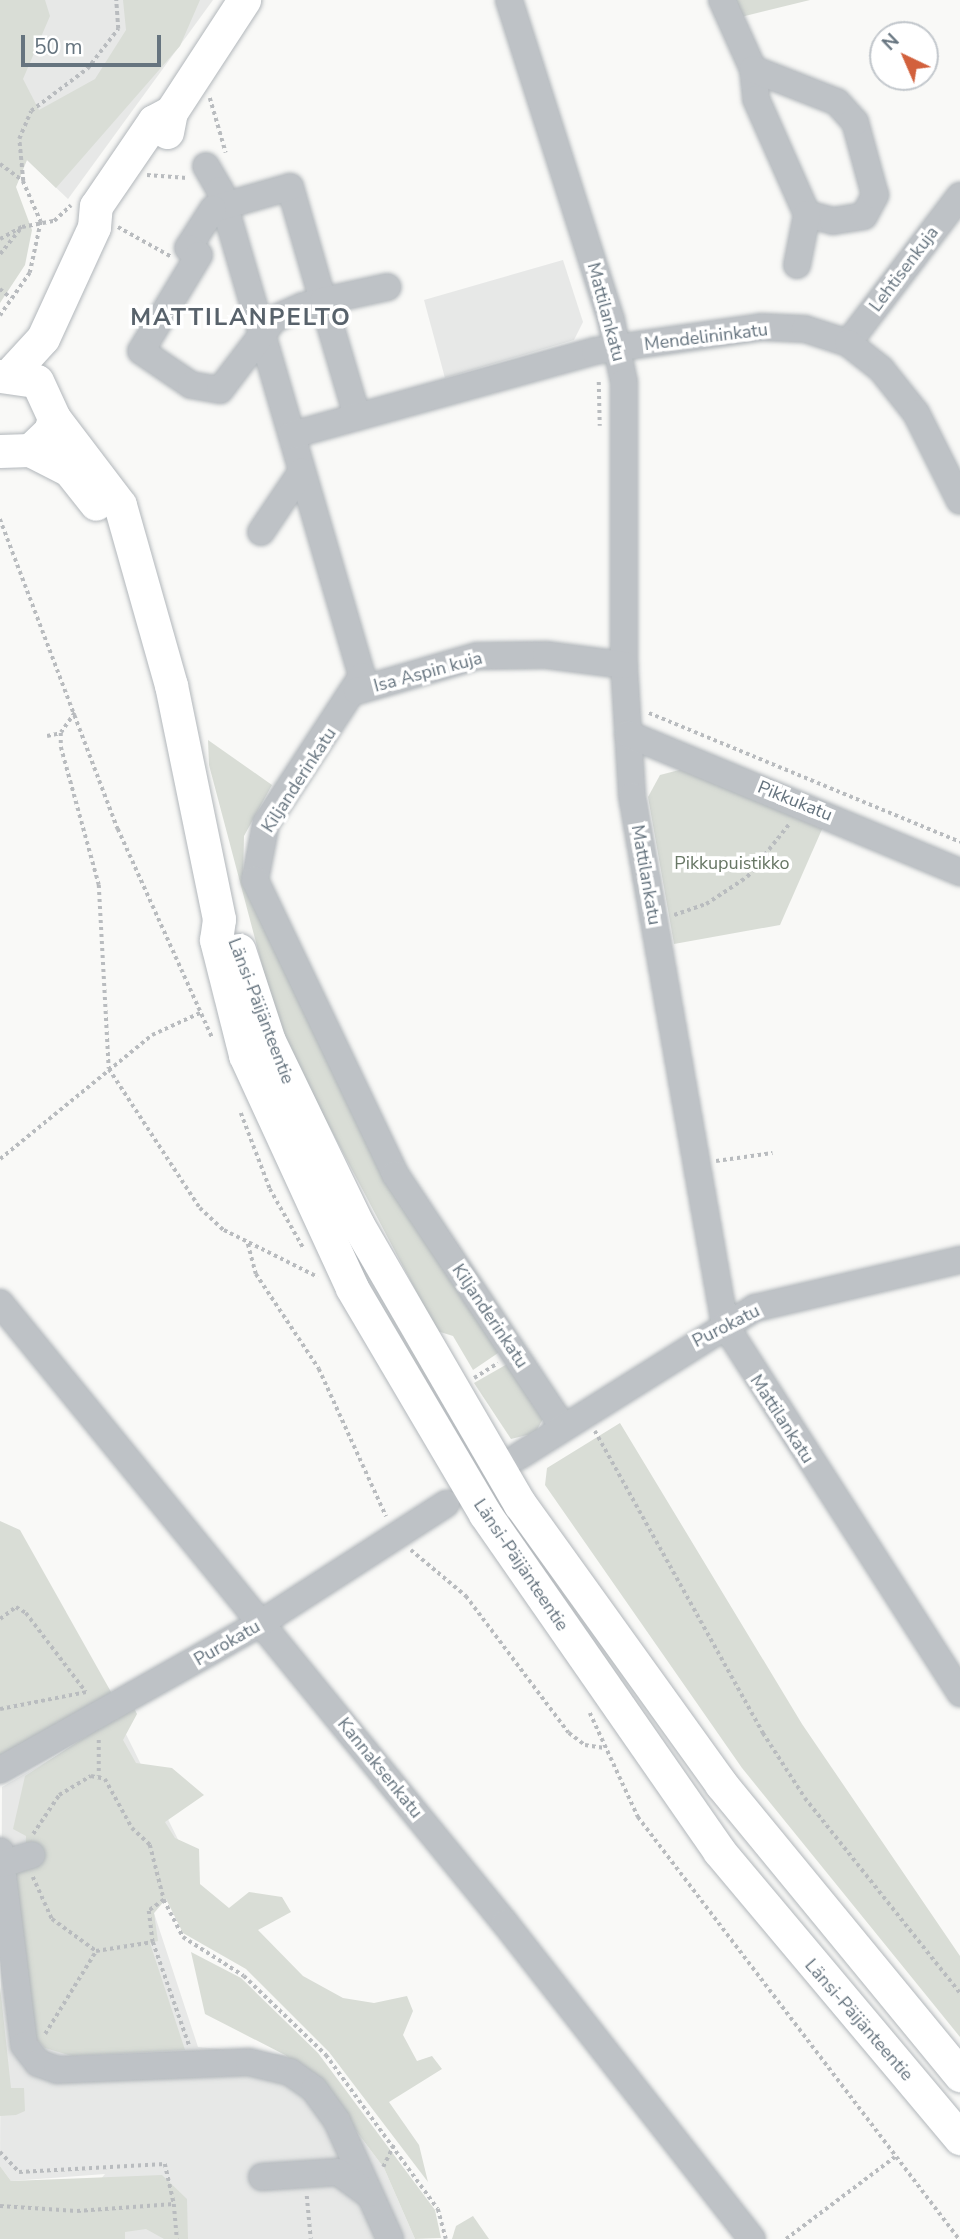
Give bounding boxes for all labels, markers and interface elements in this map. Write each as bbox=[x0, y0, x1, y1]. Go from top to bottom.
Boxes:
scale bar bbox=[24, 21, 164, 65]
north arrow bbox=[869, 21, 939, 91]
text: N bbox=[877, 28, 905, 57]
text: 50 m bbox=[34, 33, 83, 61]
street label: Lehtisenkuja bbox=[865, 222, 943, 316]
street label: Mattilankatu bbox=[582, 260, 630, 364]
district label: MATTILANPELTO bbox=[132, 304, 350, 332]
street label: Mendelininkatu bbox=[643, 319, 769, 355]
street label: Isa Aspin kuja bbox=[371, 647, 485, 697]
street label: Kiljanderinkatu bbox=[257, 724, 341, 836]
street label: Pikkukatu bbox=[755, 776, 835, 826]
street label: Mattilankatu bbox=[627, 823, 665, 927]
park label: Pikkupuistikko bbox=[674, 852, 790, 874]
street label: Länsi-Päijänteentie bbox=[223, 935, 299, 1087]
street label: Kiljanderinkatu bbox=[447, 1260, 533, 1372]
street label: Purokatu bbox=[689, 1300, 763, 1352]
street label: Mattilankatu bbox=[745, 1371, 819, 1467]
street label: Länsi-Päijänteentie bbox=[469, 1495, 573, 1635]
street label: Purokatu bbox=[190, 1616, 264, 1670]
street label: Kannaksenkatu bbox=[333, 1713, 427, 1823]
street label: Länsi-Päijänteentie bbox=[800, 1955, 918, 2085]

